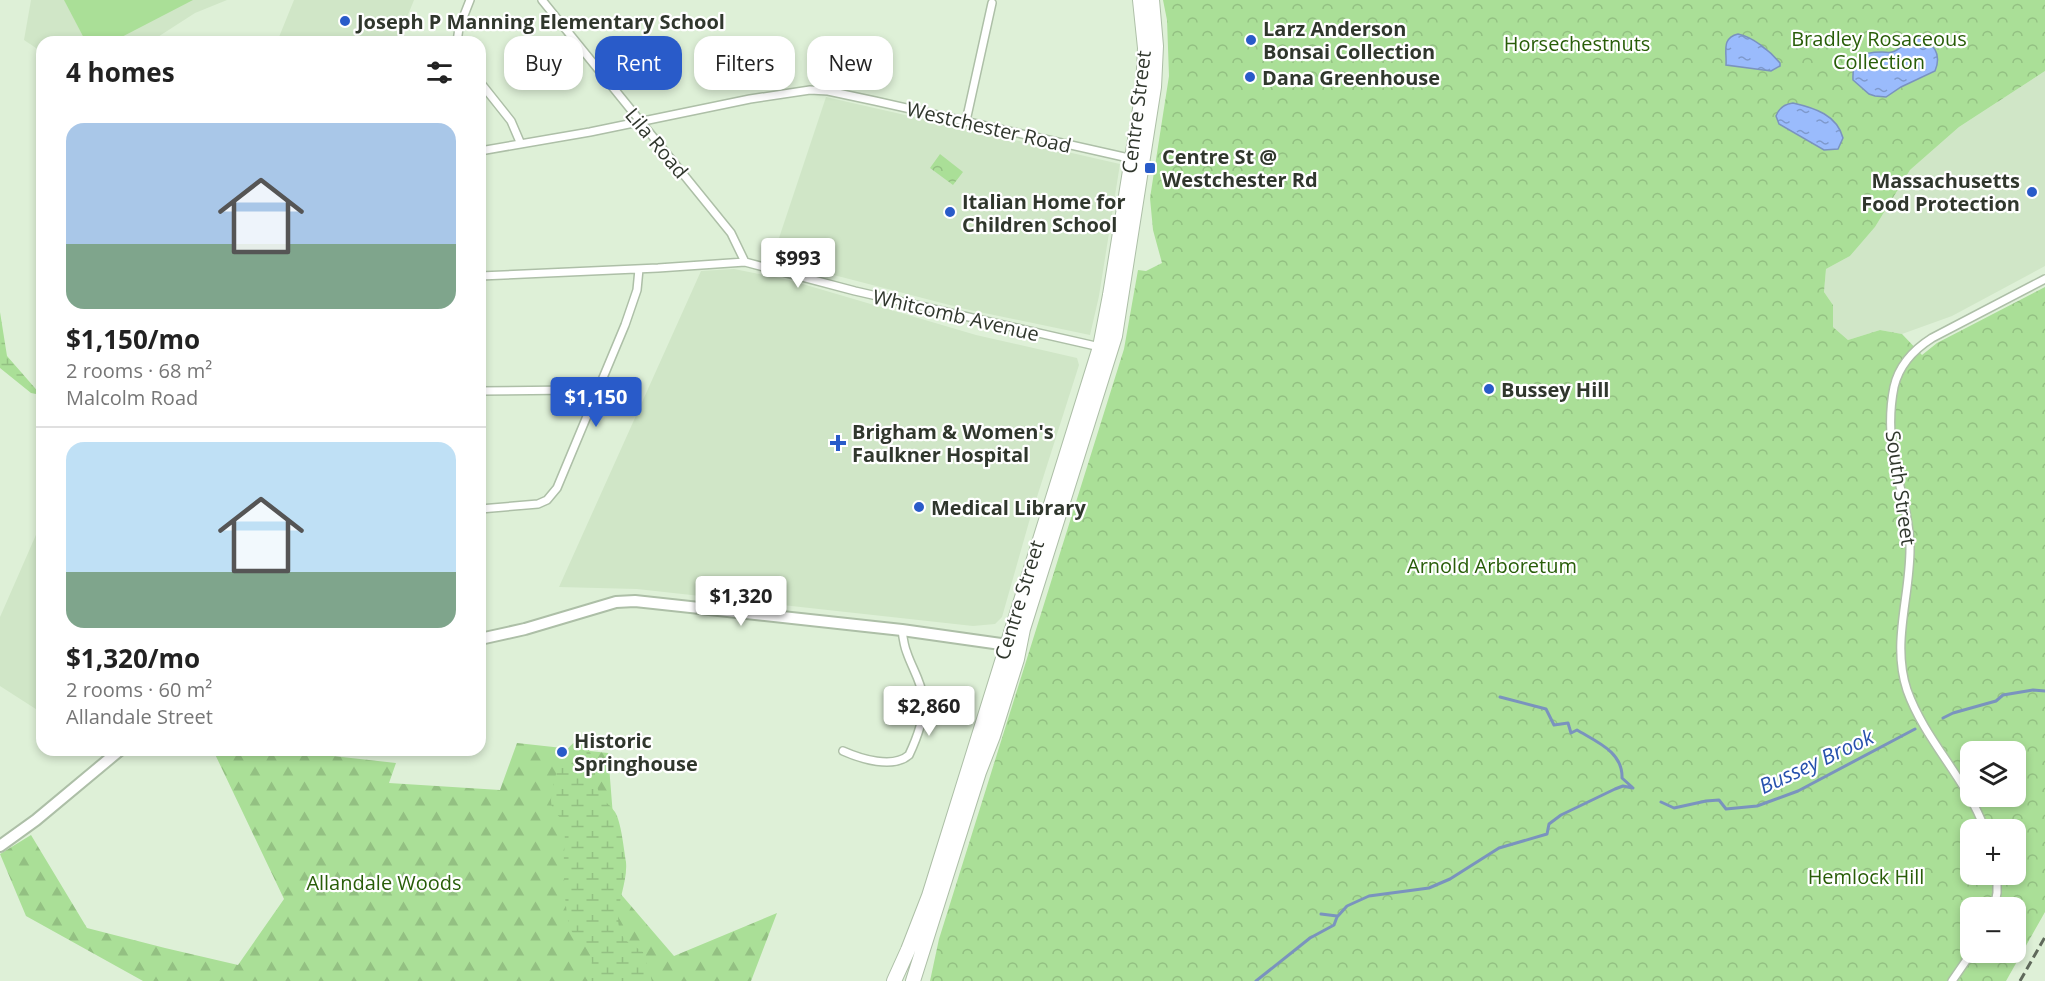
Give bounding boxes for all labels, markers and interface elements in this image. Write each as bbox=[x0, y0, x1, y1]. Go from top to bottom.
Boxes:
place label: Joseph P Manning Elementary School bbox=[355, 8, 725, 35]
marker: Joseph P Manning Elementary School bbox=[338, 14, 352, 28]
place label: Larz Anderson Bonsai Collection bbox=[1263, 15, 1435, 65]
park label: Bradley Rosaceous Collection bbox=[1791, 25, 1967, 75]
park label: Horsechestnuts bbox=[1504, 30, 1650, 57]
marker: Larz Anderson Bonsai Collection bbox=[1244, 33, 1258, 47]
chip: Buy bbox=[504, 36, 583, 90]
chip: Rent bbox=[595, 36, 682, 90]
chip: Filters bbox=[694, 36, 795, 90]
chip: New bbox=[807, 36, 893, 90]
street label: Centre Street bbox=[1115, 49, 1157, 175]
text: 4 homes bbox=[66, 54, 175, 90]
icon: filters bbox=[423, 56, 456, 89]
place label: Dana Greenhouse bbox=[1262, 64, 1440, 91]
marker: Dana Greenhouse bbox=[1243, 70, 1257, 84]
street label: Westchester Road bbox=[904, 95, 1074, 159]
street label: Lila Road bbox=[619, 102, 695, 184]
place label: Centre St @ Westchester Rd bbox=[1162, 143, 1318, 193]
marker: Centre St @ Westchester Rd bbox=[1143, 161, 1157, 175]
icon: home bbox=[207, 162, 315, 270]
place label: Massachusetts Food Protection bbox=[1861, 167, 2020, 217]
marker: Massachusetts Food Protection bbox=[2025, 185, 2039, 199]
place label: Italian Home for Children School bbox=[962, 188, 1126, 238]
marker: Italian Home for Children School bbox=[943, 205, 957, 219]
pin: $993 bbox=[762, 238, 834, 289]
text: $993 bbox=[775, 244, 821, 271]
street label: Whitcomb Avenue bbox=[870, 283, 1042, 347]
text: $1,150/mo bbox=[66, 321, 200, 357]
text: 2 rooms · 68 m² bbox=[66, 357, 212, 384]
place label: Bussey Hill bbox=[1501, 376, 1609, 403]
pin: $1,150 bbox=[547, 377, 645, 428]
marker: Bussey Hill bbox=[1482, 382, 1496, 396]
text: $1,150 bbox=[565, 383, 627, 410]
text: Malcolm Road bbox=[66, 384, 198, 411]
place label: Brigham & Women's Faulkner Hospital bbox=[852, 418, 1054, 468]
street label: South Street bbox=[1880, 429, 1922, 547]
marker: Brigham & Women's Faulkner Hospital bbox=[829, 434, 847, 452]
icon: home bbox=[207, 481, 315, 589]
place label: Medical Library bbox=[931, 494, 1086, 521]
marker: Medical Library bbox=[912, 500, 926, 514]
street label: Centre Street bbox=[988, 537, 1050, 663]
park label: Arnold Arboretum bbox=[1407, 552, 1577, 579]
pin: $1,320 bbox=[692, 576, 790, 627]
text: $1,320 bbox=[710, 582, 772, 609]
text: $1,320/mo bbox=[66, 640, 200, 676]
text: 2 rooms · 60 m² bbox=[66, 676, 212, 703]
pin: $2,860 bbox=[880, 686, 978, 737]
text: $2,860 bbox=[898, 692, 960, 719]
text: Allandale Street bbox=[66, 703, 213, 730]
water label: Bussey Brook bbox=[1754, 722, 1878, 800]
place label: Historic Springhouse bbox=[574, 727, 698, 777]
map controls bbox=[1960, 741, 2026, 963]
button: layers bbox=[1960, 741, 2026, 807]
marker: Historic Springhouse bbox=[555, 745, 569, 759]
button: + bbox=[1960, 819, 2026, 885]
park label: Hemlock Hill bbox=[1808, 863, 1924, 890]
park label: Allandale Woods bbox=[306, 869, 462, 896]
button: − bbox=[1960, 897, 2026, 963]

